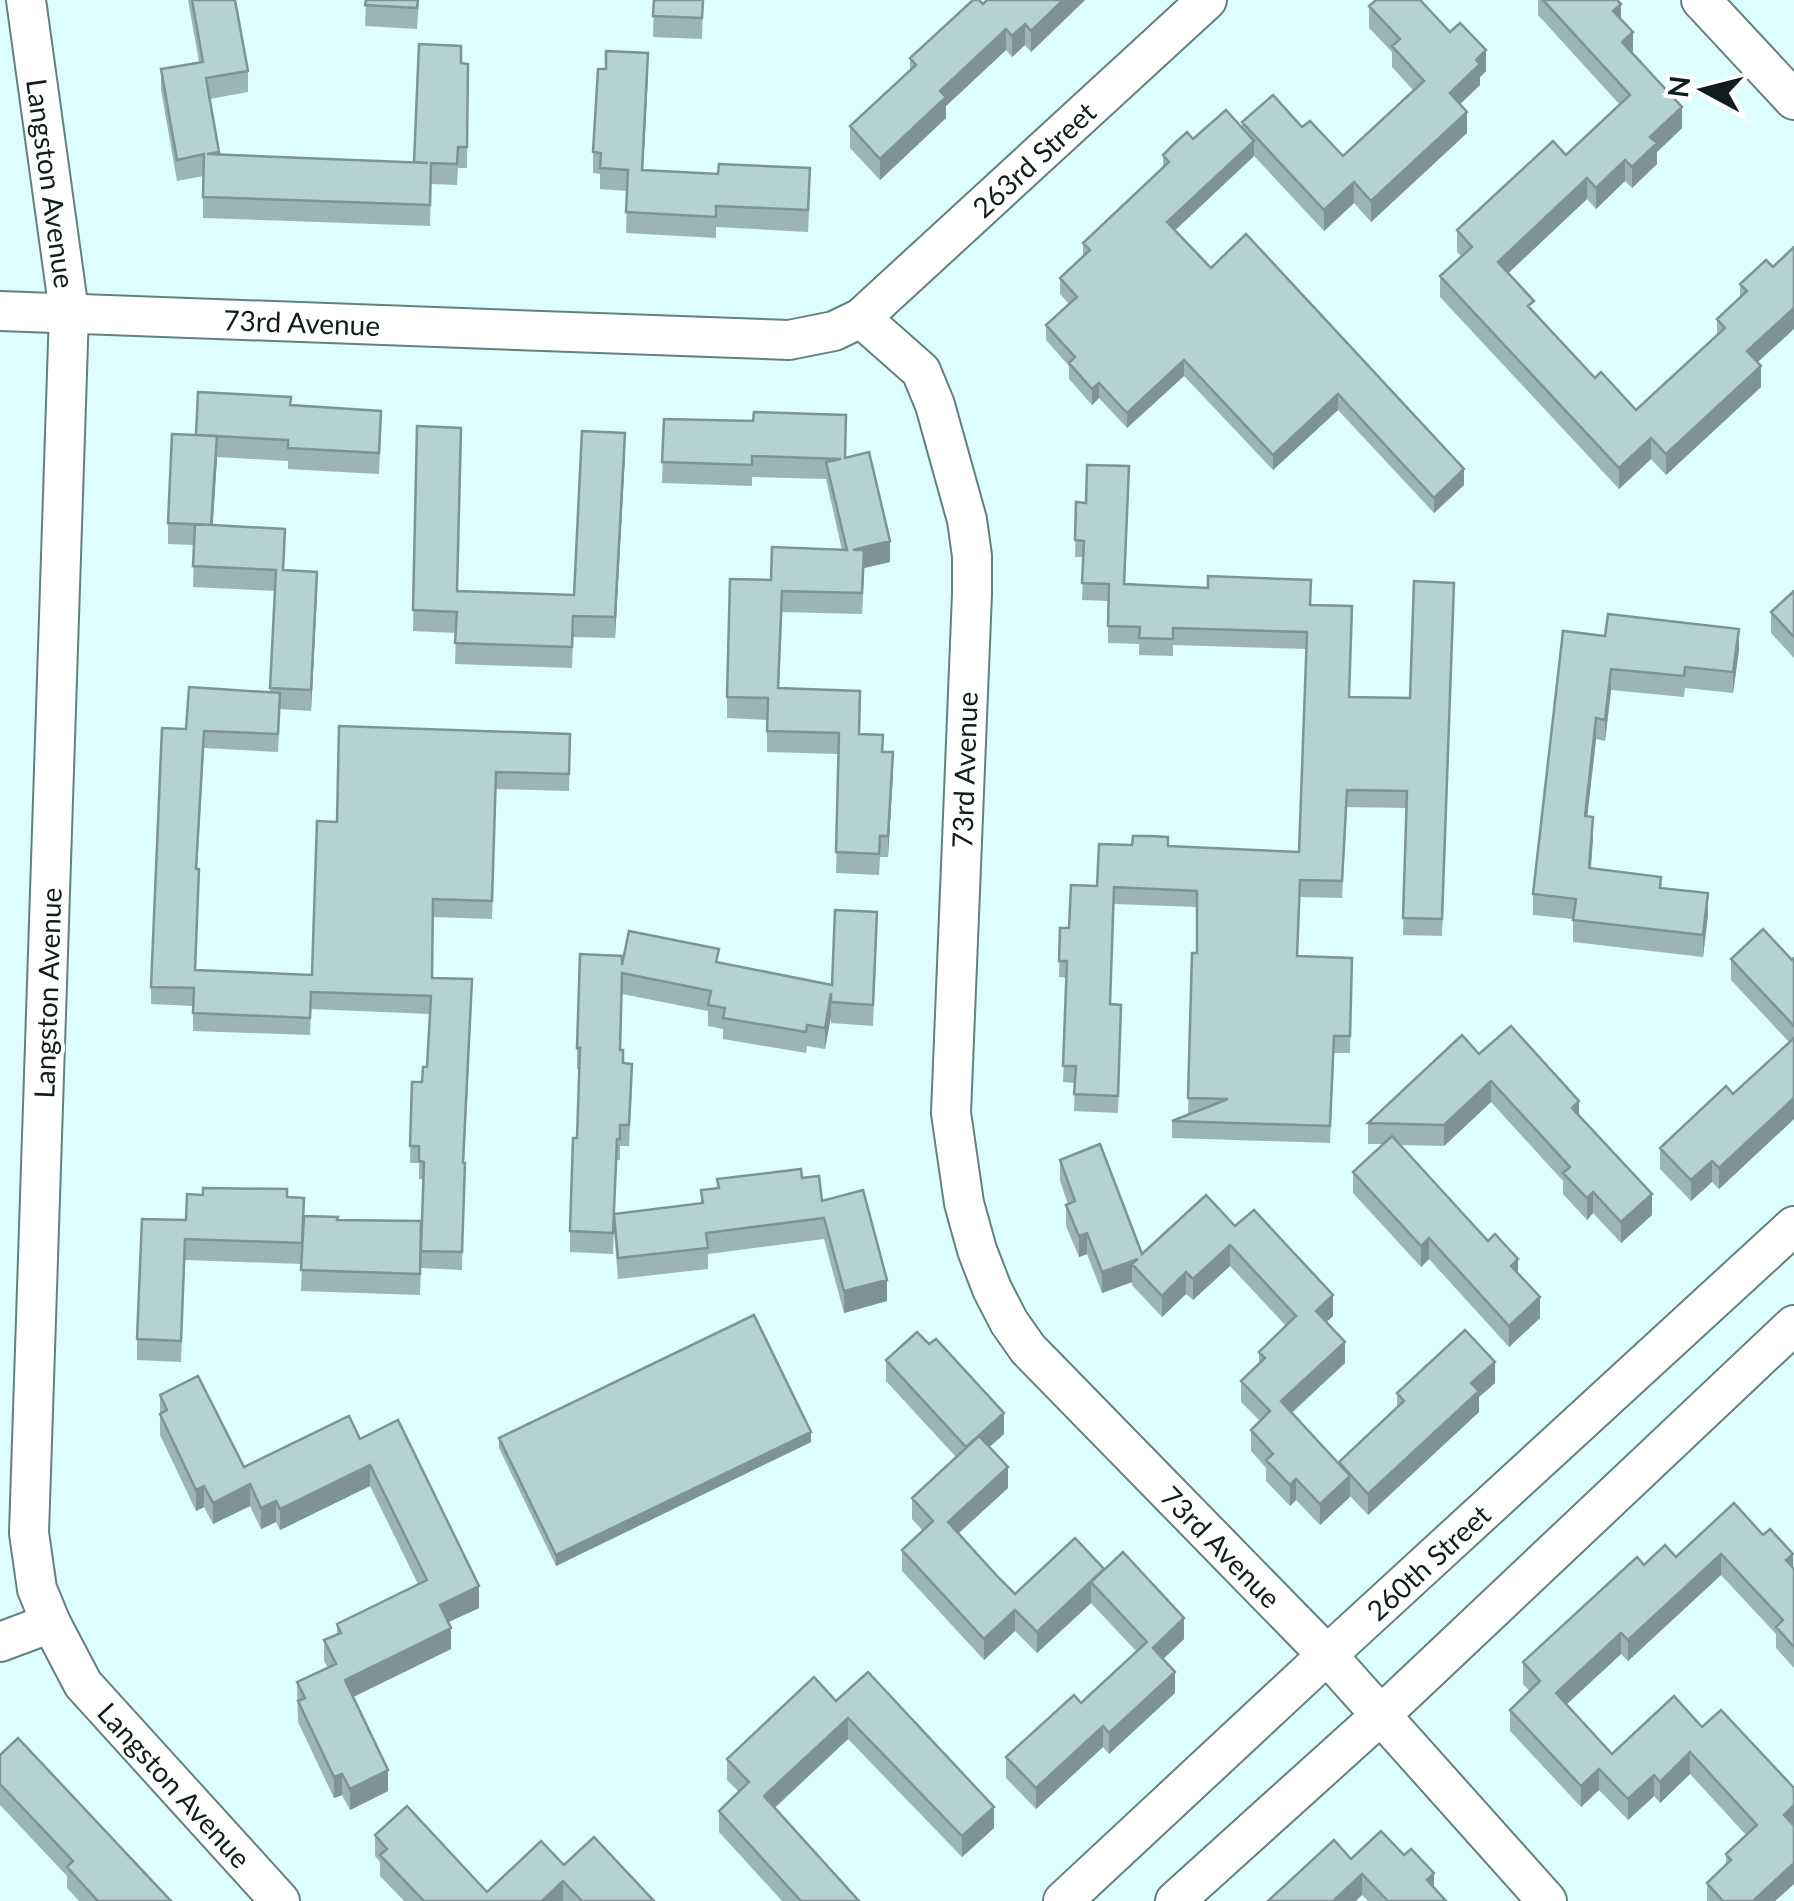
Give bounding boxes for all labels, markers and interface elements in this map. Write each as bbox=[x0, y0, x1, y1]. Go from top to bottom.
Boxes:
north arrow bbox=[1654, 40, 1754, 140]
text: N bbox=[1660, 74, 1696, 100]
street label: Langston Avenue bbox=[20, 76, 83, 290]
street label: 263rd Street bbox=[965, 94, 1102, 224]
street label: 73rd Avenue bbox=[223, 302, 381, 342]
street label: 73rd Avenue bbox=[944, 691, 984, 849]
street label: Langston Avenue bbox=[26, 887, 68, 1099]
street label: 73rd Avenue bbox=[1154, 1479, 1288, 1615]
street label: 260th Street bbox=[1359, 1497, 1497, 1627]
street label: Langston Avenue bbox=[91, 1695, 258, 1874]

